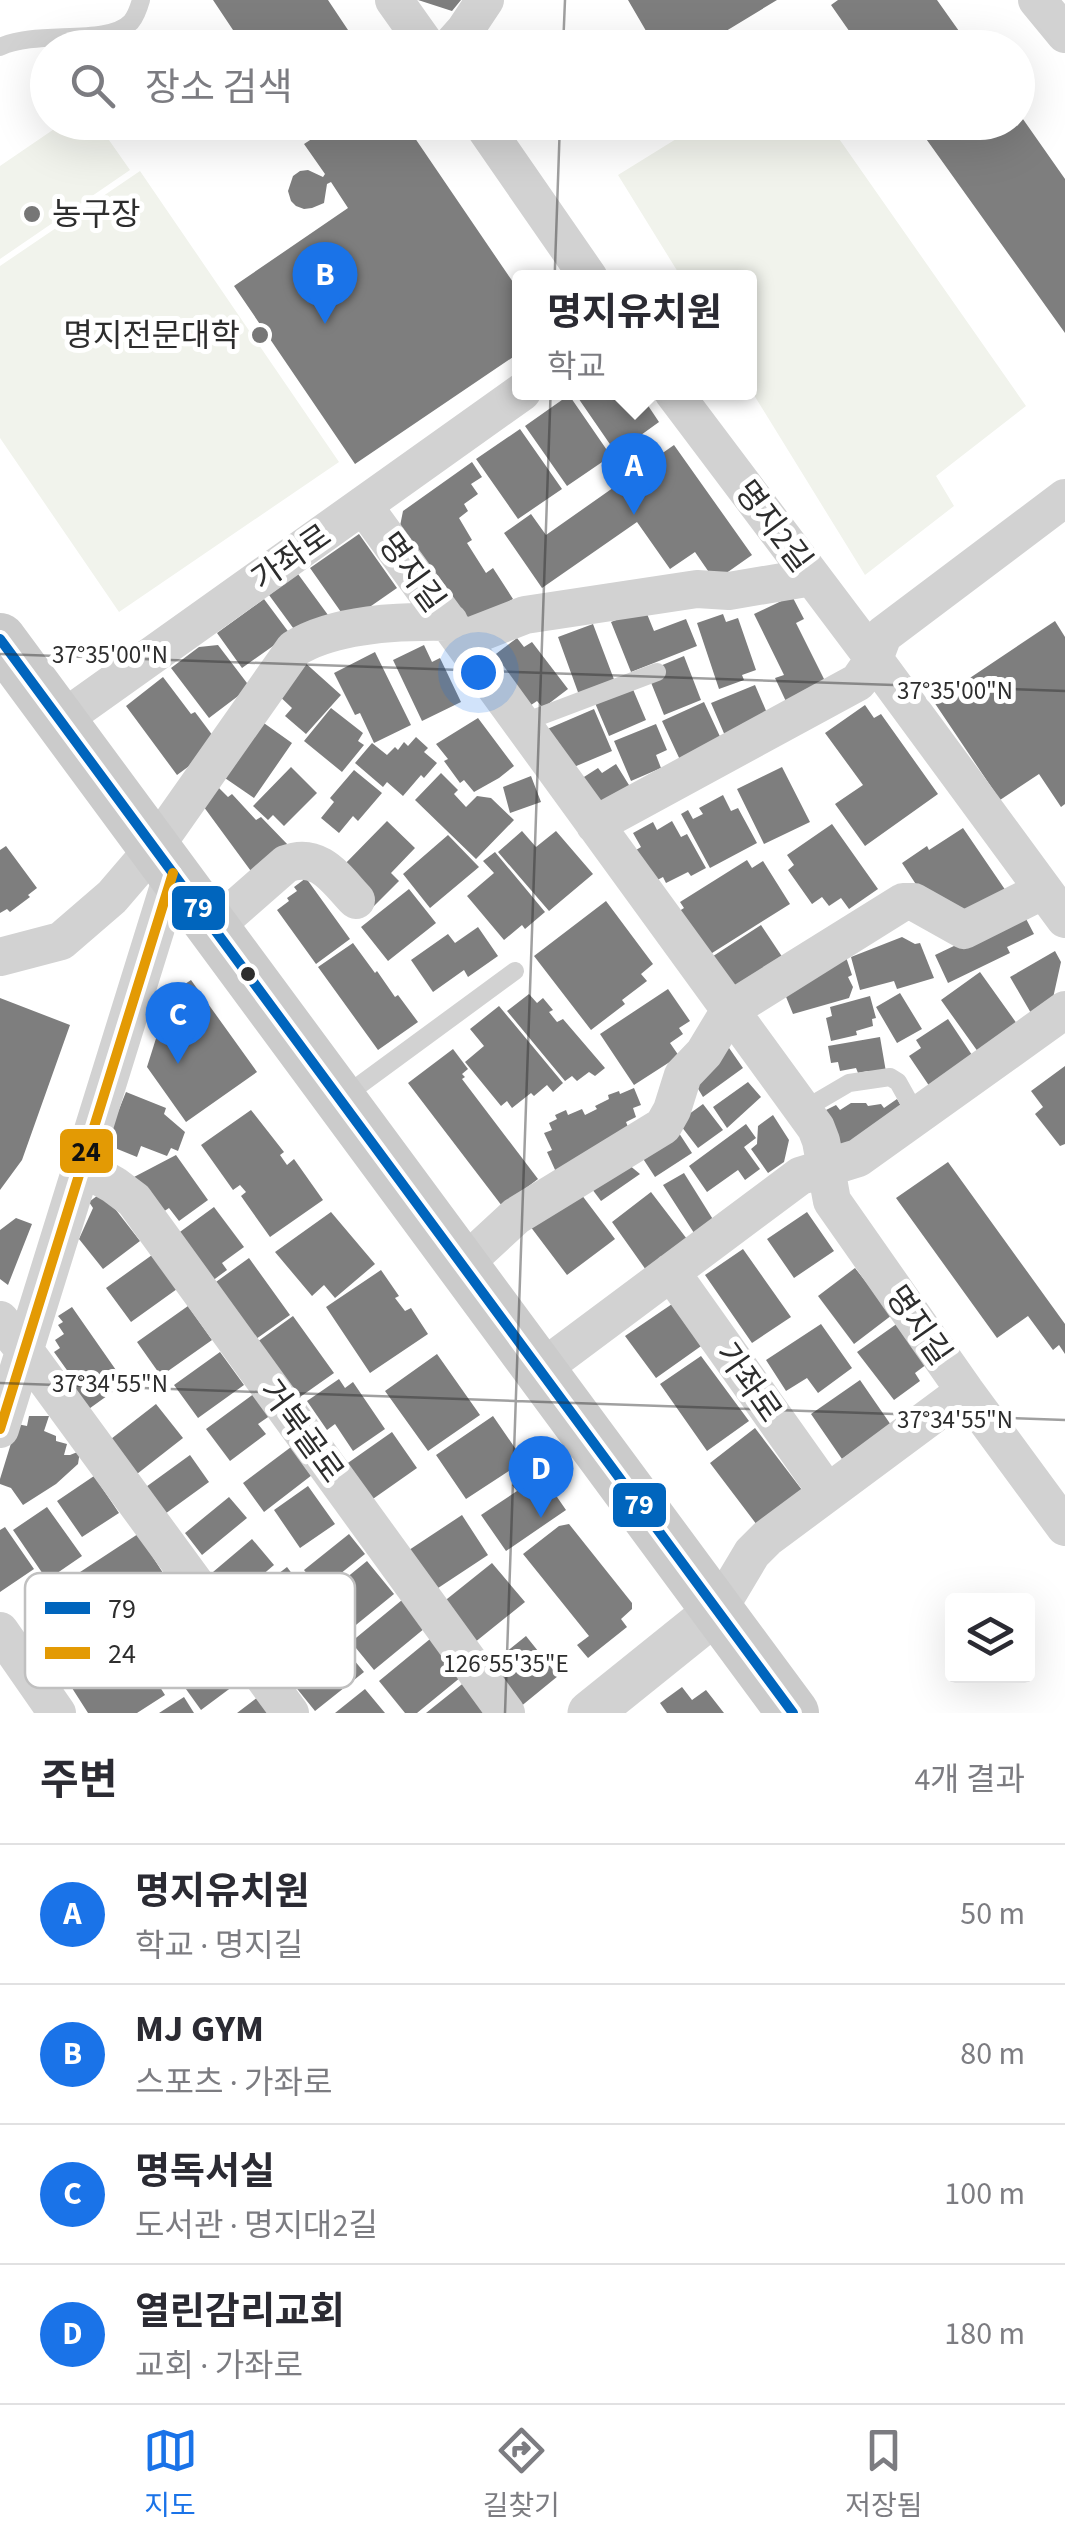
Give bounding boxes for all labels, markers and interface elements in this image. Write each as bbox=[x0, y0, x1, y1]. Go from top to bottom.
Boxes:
search box bbox=[30, 30, 1035, 140]
icon: search bbox=[65, 58, 120, 113]
text: 장소 검색 bbox=[145, 61, 292, 115]
place label: 농구장 bbox=[52, 192, 140, 238]
marker: 농구장 bbox=[21, 203, 43, 225]
pin: B bbox=[292, 242, 358, 324]
popup bbox=[512, 270, 757, 400]
text: 명지유치원 bbox=[547, 286, 722, 340]
place label: 명지전문대학 bbox=[63, 313, 240, 359]
marker: 명지전문대학 bbox=[249, 324, 271, 346]
text: 학교 bbox=[547, 344, 606, 390]
pin: A bbox=[602, 432, 666, 515]
street label: 명지2길 bbox=[723, 471, 823, 582]
street label: 가좌로 bbox=[242, 514, 341, 602]
street label: 명지길 bbox=[367, 523, 456, 622]
text: 37°35'00"N bbox=[52, 637, 168, 673]
your location bbox=[453, 647, 504, 698]
text: 37°35'00"N bbox=[897, 673, 1013, 709]
line badge: 79 bbox=[170, 884, 227, 932]
text: 79 bbox=[183, 888, 213, 928]
unlabelled marker bbox=[238, 964, 258, 984]
pin: C bbox=[146, 982, 210, 1064]
line badge: 24 bbox=[58, 1127, 115, 1175]
text: 24 bbox=[71, 1132, 101, 1172]
street label: 명지길 bbox=[874, 1276, 962, 1375]
street label: 가좌로 bbox=[704, 1333, 792, 1432]
text: 37°34'55"N bbox=[52, 1366, 168, 1402]
street label: 거북골로 bbox=[248, 1370, 354, 1493]
text: 37°34'55"N bbox=[897, 1402, 1013, 1438]
pin: D bbox=[508, 1436, 574, 1518]
line badge: 79 bbox=[611, 1481, 668, 1529]
text: 79 bbox=[624, 1485, 654, 1525]
legend bbox=[25, 1573, 355, 1688]
text: 79 bbox=[108, 1589, 136, 1629]
map controls bbox=[945, 1593, 1035, 1683]
button: layers bbox=[945, 1593, 1035, 1683]
text: 24 bbox=[108, 1634, 136, 1674]
text: 126°55'35"E bbox=[443, 1646, 569, 1682]
text: 주변 bbox=[40, 1751, 117, 1811]
text: 4개 결과 bbox=[914, 1757, 1025, 1803]
text: 명지유치원 bbox=[135, 1865, 310, 1919]
text: A bbox=[63, 1891, 82, 1937]
text: 50 m bbox=[960, 1891, 1025, 1937]
text: 학교 · 명지길 bbox=[135, 1923, 303, 1969]
text: MJ GYM bbox=[135, 2002, 264, 2056]
text: B bbox=[63, 2031, 82, 2077]
text: 80 m bbox=[960, 2031, 1025, 2077]
text: 스포츠 · 가좌로 bbox=[135, 2060, 332, 2106]
text: 명독서실 bbox=[135, 2145, 275, 2199]
text: C bbox=[63, 2171, 82, 2217]
text: 100 m bbox=[944, 2171, 1025, 2217]
text: 도서관 · 명지대2길 bbox=[135, 2203, 378, 2249]
text: 열린감리교회 bbox=[135, 2285, 345, 2339]
text: D bbox=[62, 2311, 83, 2357]
text: 180 m bbox=[944, 2311, 1025, 2357]
text: 교회 · 가좌로 bbox=[135, 2343, 303, 2389]
tab: 지도 bbox=[143, 2423, 198, 2526]
tab: 길찾기 bbox=[483, 2423, 560, 2526]
tab: 저장됨 bbox=[845, 2423, 922, 2526]

